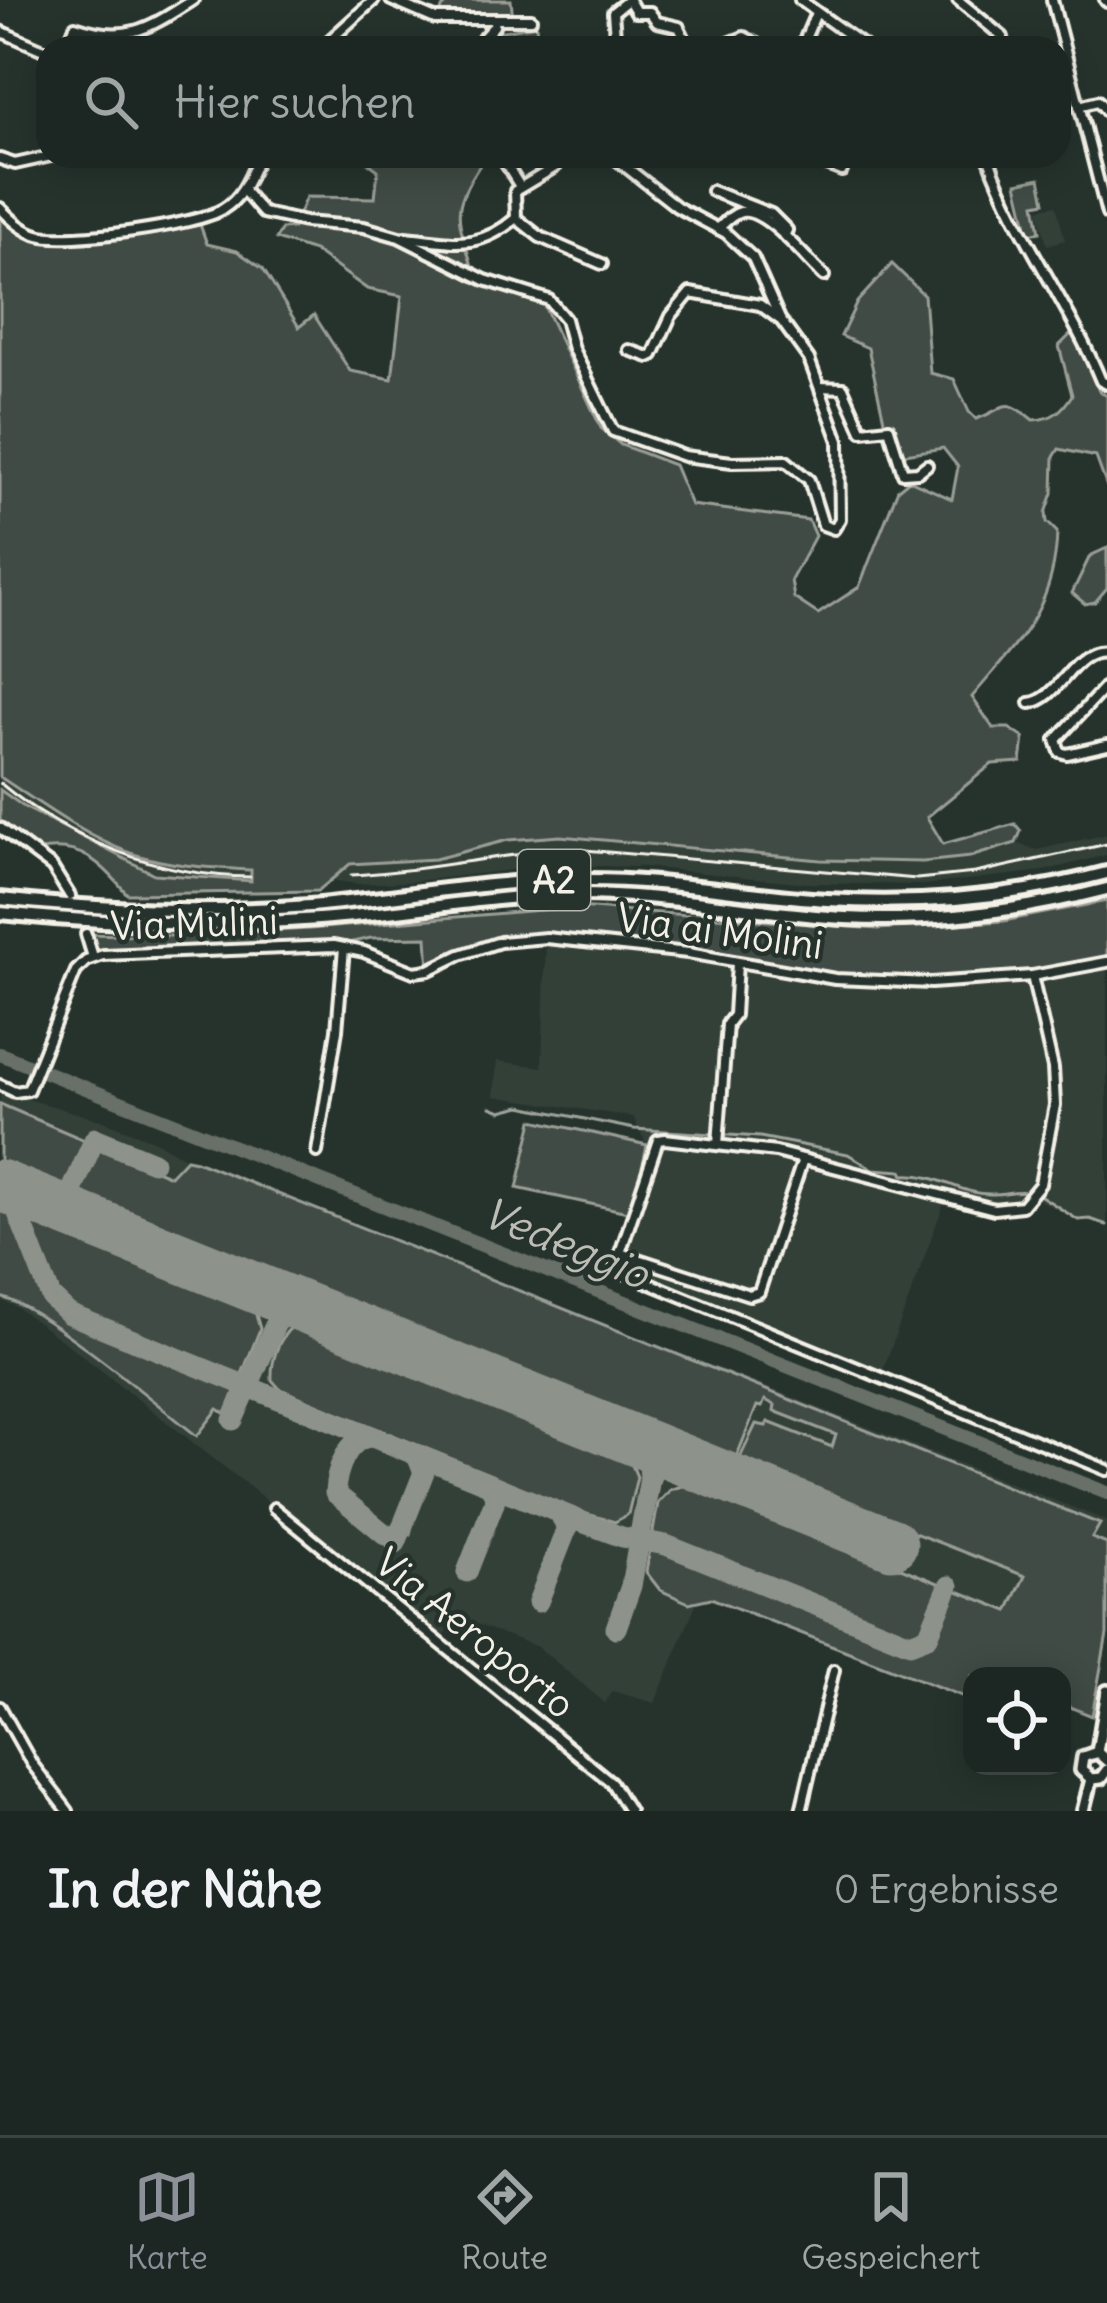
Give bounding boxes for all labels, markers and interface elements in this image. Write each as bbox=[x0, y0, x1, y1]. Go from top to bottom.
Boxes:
search box bbox=[36, 36, 1071, 168]
icon: search bbox=[78, 69, 144, 135]
text: Hier suchen bbox=[174, 74, 415, 130]
road number: A2 bbox=[518, 850, 590, 910]
street label: Via ai Molini bbox=[614, 893, 826, 970]
street label: Via Mulini bbox=[109, 896, 279, 951]
water label: Vedeggio bbox=[475, 1186, 659, 1301]
street label: Via Aeroporto bbox=[365, 1538, 585, 1729]
map controls bbox=[963, 1667, 1071, 1775]
button: locate bbox=[963, 1667, 1071, 1775]
text: In der Nähe bbox=[48, 1857, 323, 1921]
text: 0 Ergebnisse bbox=[834, 1865, 1059, 1914]
tab: Karte bbox=[127, 2164, 208, 2278]
tab: Route bbox=[461, 2164, 548, 2278]
tab: Gespeichert bbox=[801, 2164, 980, 2278]

